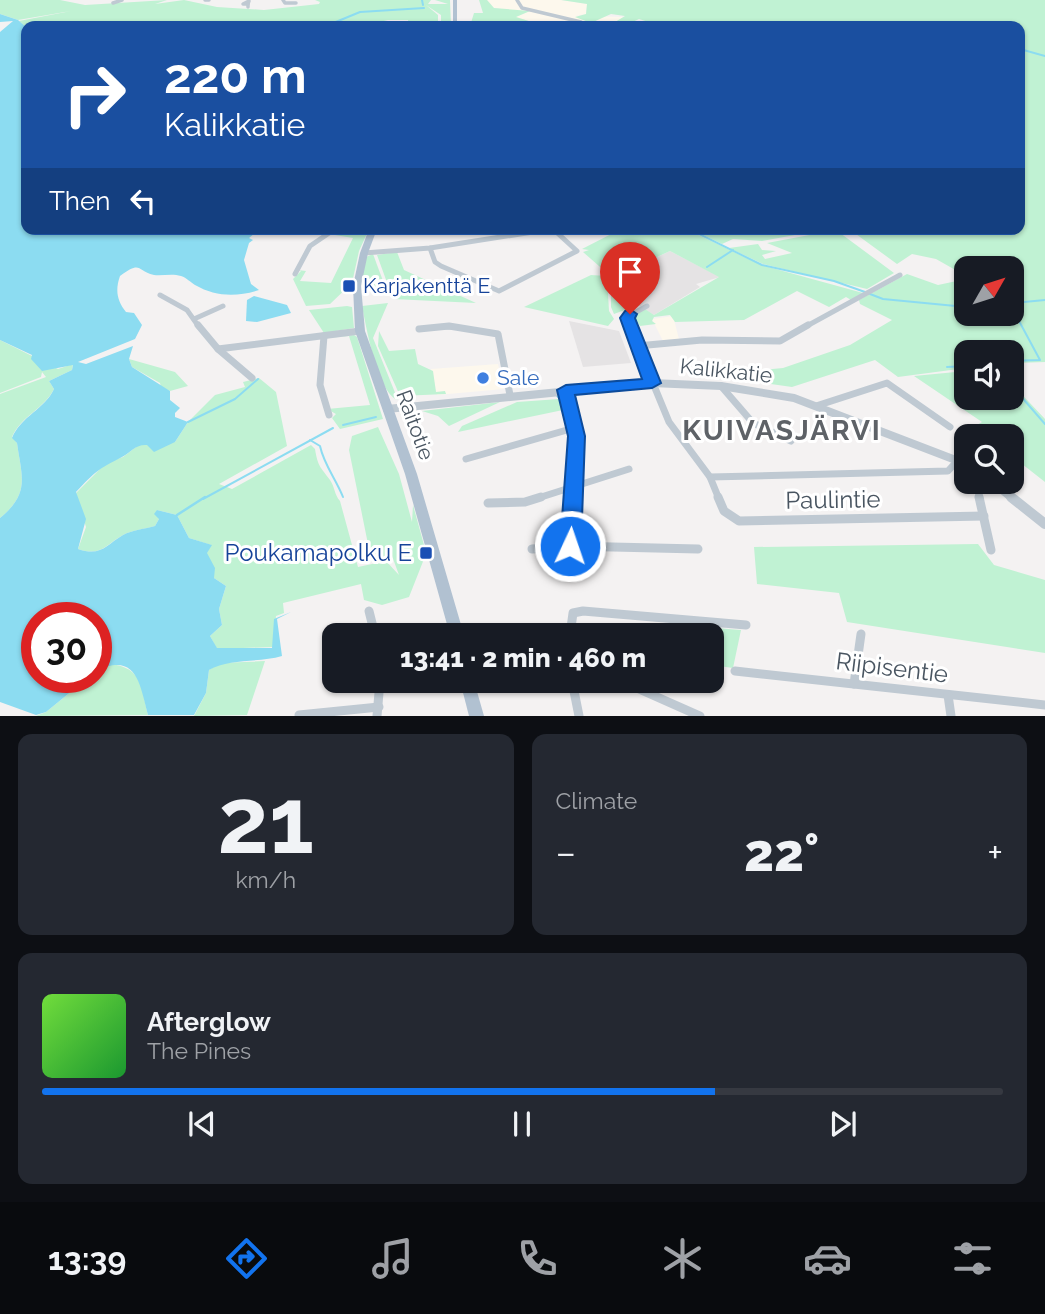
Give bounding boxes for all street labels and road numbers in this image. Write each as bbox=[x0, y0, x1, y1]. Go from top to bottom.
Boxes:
street label: Kalikkatie bbox=[679, 353, 773, 388]
street label: Raitotie bbox=[391, 386, 440, 463]
street label: Paulintie bbox=[785, 484, 881, 515]
street label: Riipisentie bbox=[834, 646, 950, 689]

